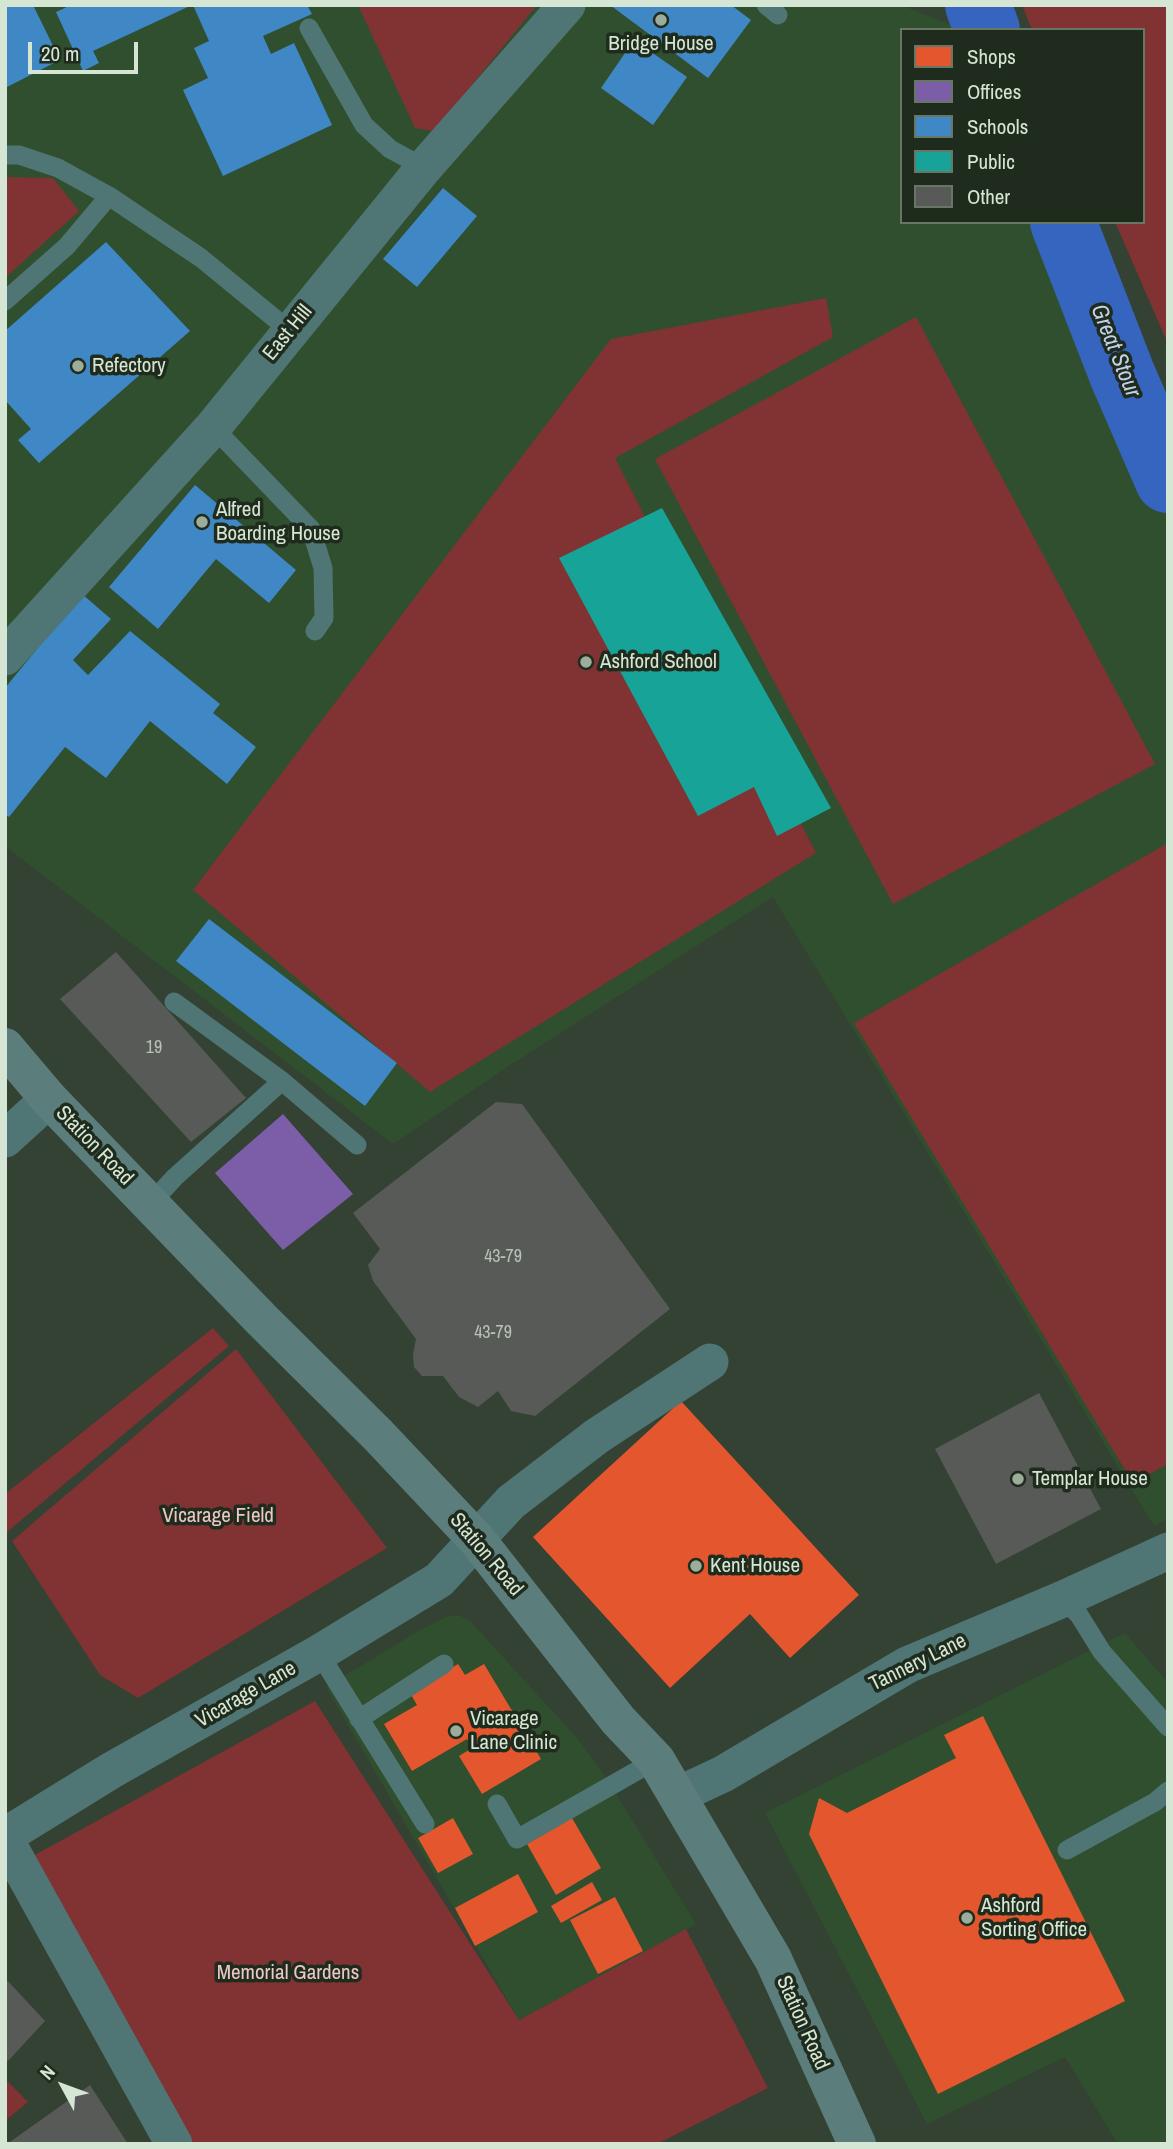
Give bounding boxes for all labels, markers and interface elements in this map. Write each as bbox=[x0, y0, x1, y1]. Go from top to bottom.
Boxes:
marker: Bridge House bbox=[653, 12, 669, 28]
scale bar bbox=[32, 28, 142, 72]
legend bbox=[900, 28, 1145, 224]
place label: Bridge House bbox=[608, 31, 714, 57]
text: 20 m bbox=[41, 39, 79, 68]
text: Shops bbox=[967, 42, 1016, 71]
text: Offices bbox=[967, 77, 1021, 106]
text: Schools bbox=[967, 112, 1028, 141]
text: Public bbox=[967, 147, 1015, 176]
text: Other bbox=[967, 182, 1010, 211]
street label: East Hill bbox=[258, 300, 318, 366]
water label: Great Stour bbox=[1084, 301, 1146, 401]
place label: Refectory bbox=[92, 353, 166, 379]
marker: Refectory bbox=[70, 358, 86, 374]
place label: Alfred Boarding House bbox=[216, 497, 340, 547]
marker: Alfred Boarding House bbox=[194, 514, 210, 530]
place label: Ashford School bbox=[600, 649, 717, 675]
marker: Ashford School bbox=[578, 654, 594, 670]
house number: 19 bbox=[146, 1037, 162, 1059]
street label: Station Road bbox=[50, 1101, 138, 1191]
house number: 43-79 bbox=[484, 1246, 522, 1268]
house number: 43-79 bbox=[474, 1322, 512, 1344]
place label: Templar House bbox=[1032, 1466, 1148, 1492]
marker: Templar House bbox=[1010, 1471, 1026, 1487]
park label: Vicarage Field bbox=[162, 1503, 274, 1529]
street label: Station Road bbox=[444, 1508, 528, 1602]
place label: Kent House bbox=[710, 1553, 800, 1579]
marker: Kent House bbox=[688, 1558, 704, 1574]
street label: Tannery Lane bbox=[865, 1629, 971, 1697]
street label: Vicarage Lane bbox=[191, 1656, 301, 1734]
place label: Vicarage Lane Clinic bbox=[470, 1706, 557, 1756]
marker: Vicarage Lane Clinic bbox=[448, 1723, 464, 1739]
place label: Ashford Sorting Office bbox=[981, 1893, 1087, 1943]
marker: Ashford Sorting Office bbox=[959, 1910, 975, 1926]
park label: Memorial Gardens bbox=[217, 1960, 359, 1986]
street label: Station Road bbox=[770, 1972, 834, 2074]
north arrow bbox=[28, 2051, 98, 2121]
text: N bbox=[34, 2059, 61, 2085]

